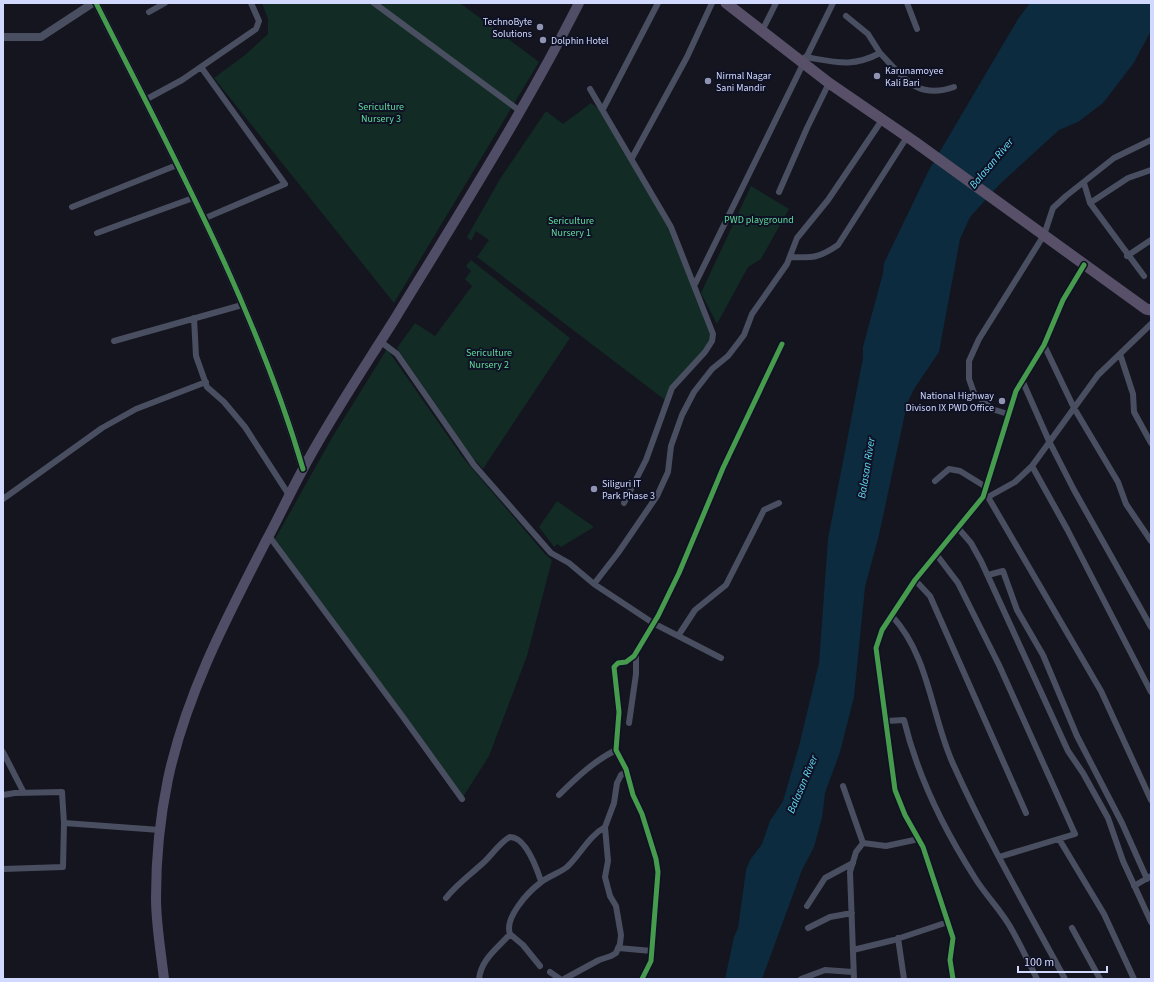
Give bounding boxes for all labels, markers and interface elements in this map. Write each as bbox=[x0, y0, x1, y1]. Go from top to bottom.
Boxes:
place label: TechnoByte Solutions bbox=[483, 15, 532, 41]
marker: TechnoByte Solutions bbox=[535, 22, 545, 32]
place label: Dolphin Hotel bbox=[551, 34, 609, 48]
marker: Dolphin Hotel bbox=[538, 35, 548, 45]
place label: Karunamoyee Kali Bari bbox=[885, 64, 944, 90]
place label: Nirmal Nagar Sani Mandir bbox=[716, 69, 772, 95]
marker: Karunamoyee Kali Bari bbox=[872, 71, 882, 81]
marker: Nirmal Nagar Sani Mandir bbox=[703, 76, 713, 86]
park label: Sericulture Nursery 3 bbox=[358, 100, 404, 126]
water label: Balasan River bbox=[966, 134, 1018, 192]
park label: PWD playground bbox=[724, 213, 794, 227]
park label: Sericulture Nursery 1 bbox=[548, 214, 594, 240]
park label: Sericulture Nursery 2 bbox=[466, 346, 512, 372]
place label: National Highway Divison IX PWD Office bbox=[906, 389, 994, 415]
marker: National Highway Divison IX PWD Office bbox=[997, 396, 1007, 406]
water label: Balasan River bbox=[854, 435, 879, 500]
place label: Siliguri IT Park Phase 3 bbox=[602, 477, 655, 503]
marker: Siliguri IT Park Phase 3 bbox=[589, 484, 599, 494]
water label: Balasan River bbox=[783, 752, 822, 816]
scale bar bbox=[1018, 948, 1107, 974]
text: 100 m bbox=[1024, 954, 1054, 971]

